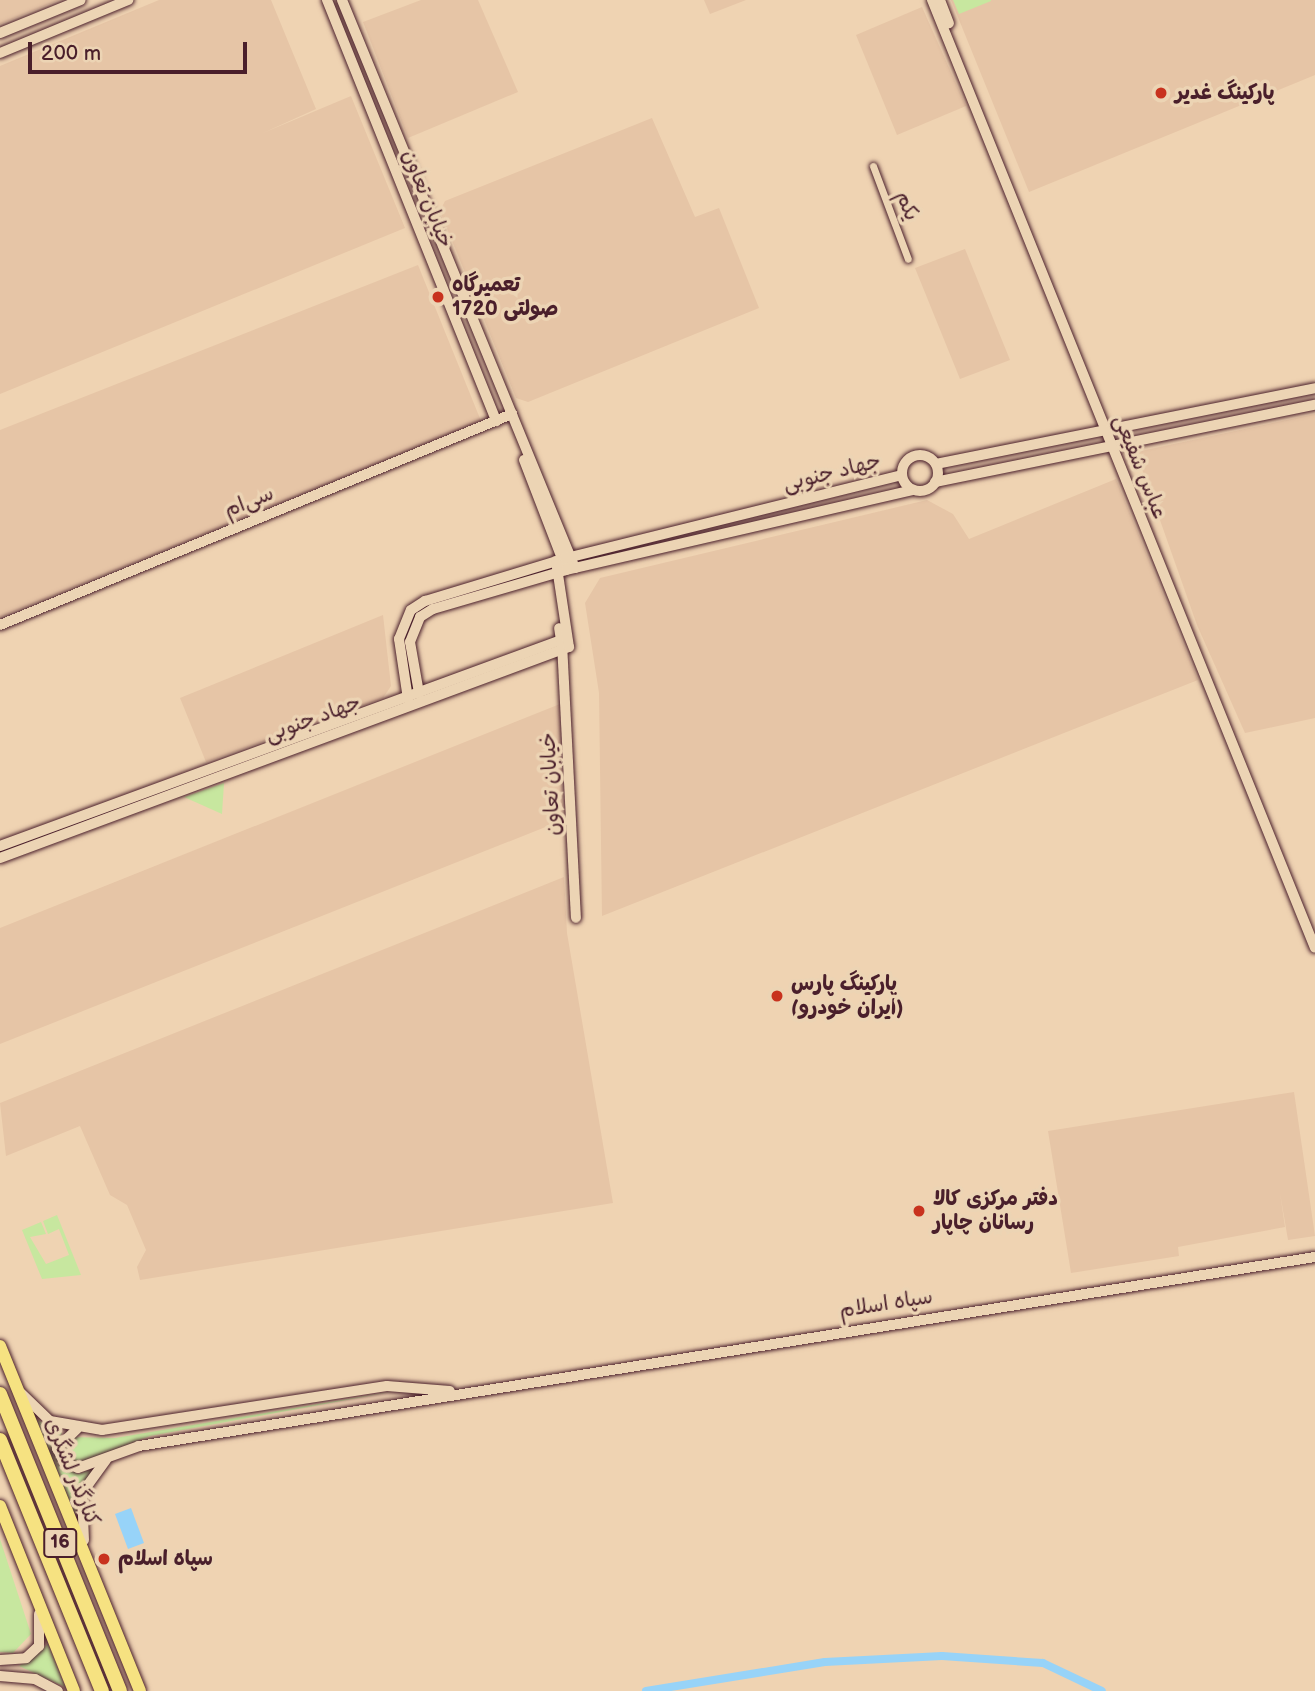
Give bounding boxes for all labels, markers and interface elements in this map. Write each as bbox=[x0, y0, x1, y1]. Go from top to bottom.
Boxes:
scale bar bbox=[32, 28, 250, 72]
text: 200 m bbox=[41, 41, 101, 66]
place label: پارکینگ غدیر bbox=[1175, 80, 1274, 106]
marker: پارکینگ غدیر bbox=[1153, 85, 1169, 101]
street label: خیابان تعاون bbox=[396, 146, 458, 252]
street label: یکم bbox=[890, 188, 924, 224]
place label: تعمیرگاه 1720 صولتی bbox=[452, 272, 559, 322]
marker: تعمیرگاه 1720 صولتی bbox=[430, 289, 446, 305]
street label: عباس شفیعی bbox=[1108, 411, 1172, 523]
street label: جهاد جنوبی bbox=[780, 449, 884, 497]
street label: سی‌ام bbox=[221, 481, 277, 523]
street label: جهاد جنوبی bbox=[262, 690, 364, 748]
street label: خیابان تعاون bbox=[536, 732, 566, 836]
place label: پارکینگ پارس (ایران خودرو) bbox=[791, 971, 904, 1021]
marker: پارکینگ پارس (ایران خودرو) bbox=[769, 988, 785, 1004]
place label: دفتر مرکزی کالا رسانان چاپار bbox=[933, 1186, 1058, 1236]
marker: دفتر مرکزی کالا رسانان چاپار bbox=[911, 1203, 927, 1219]
street label: سپاه اسلام bbox=[838, 1284, 934, 1324]
street label: کنارگذر لشگری bbox=[39, 1414, 105, 1530]
road number: 16 bbox=[42, 1527, 78, 1558]
place label: سپاه اسلام bbox=[118, 1546, 213, 1572]
marker: سپاه اسلام bbox=[96, 1551, 112, 1567]

